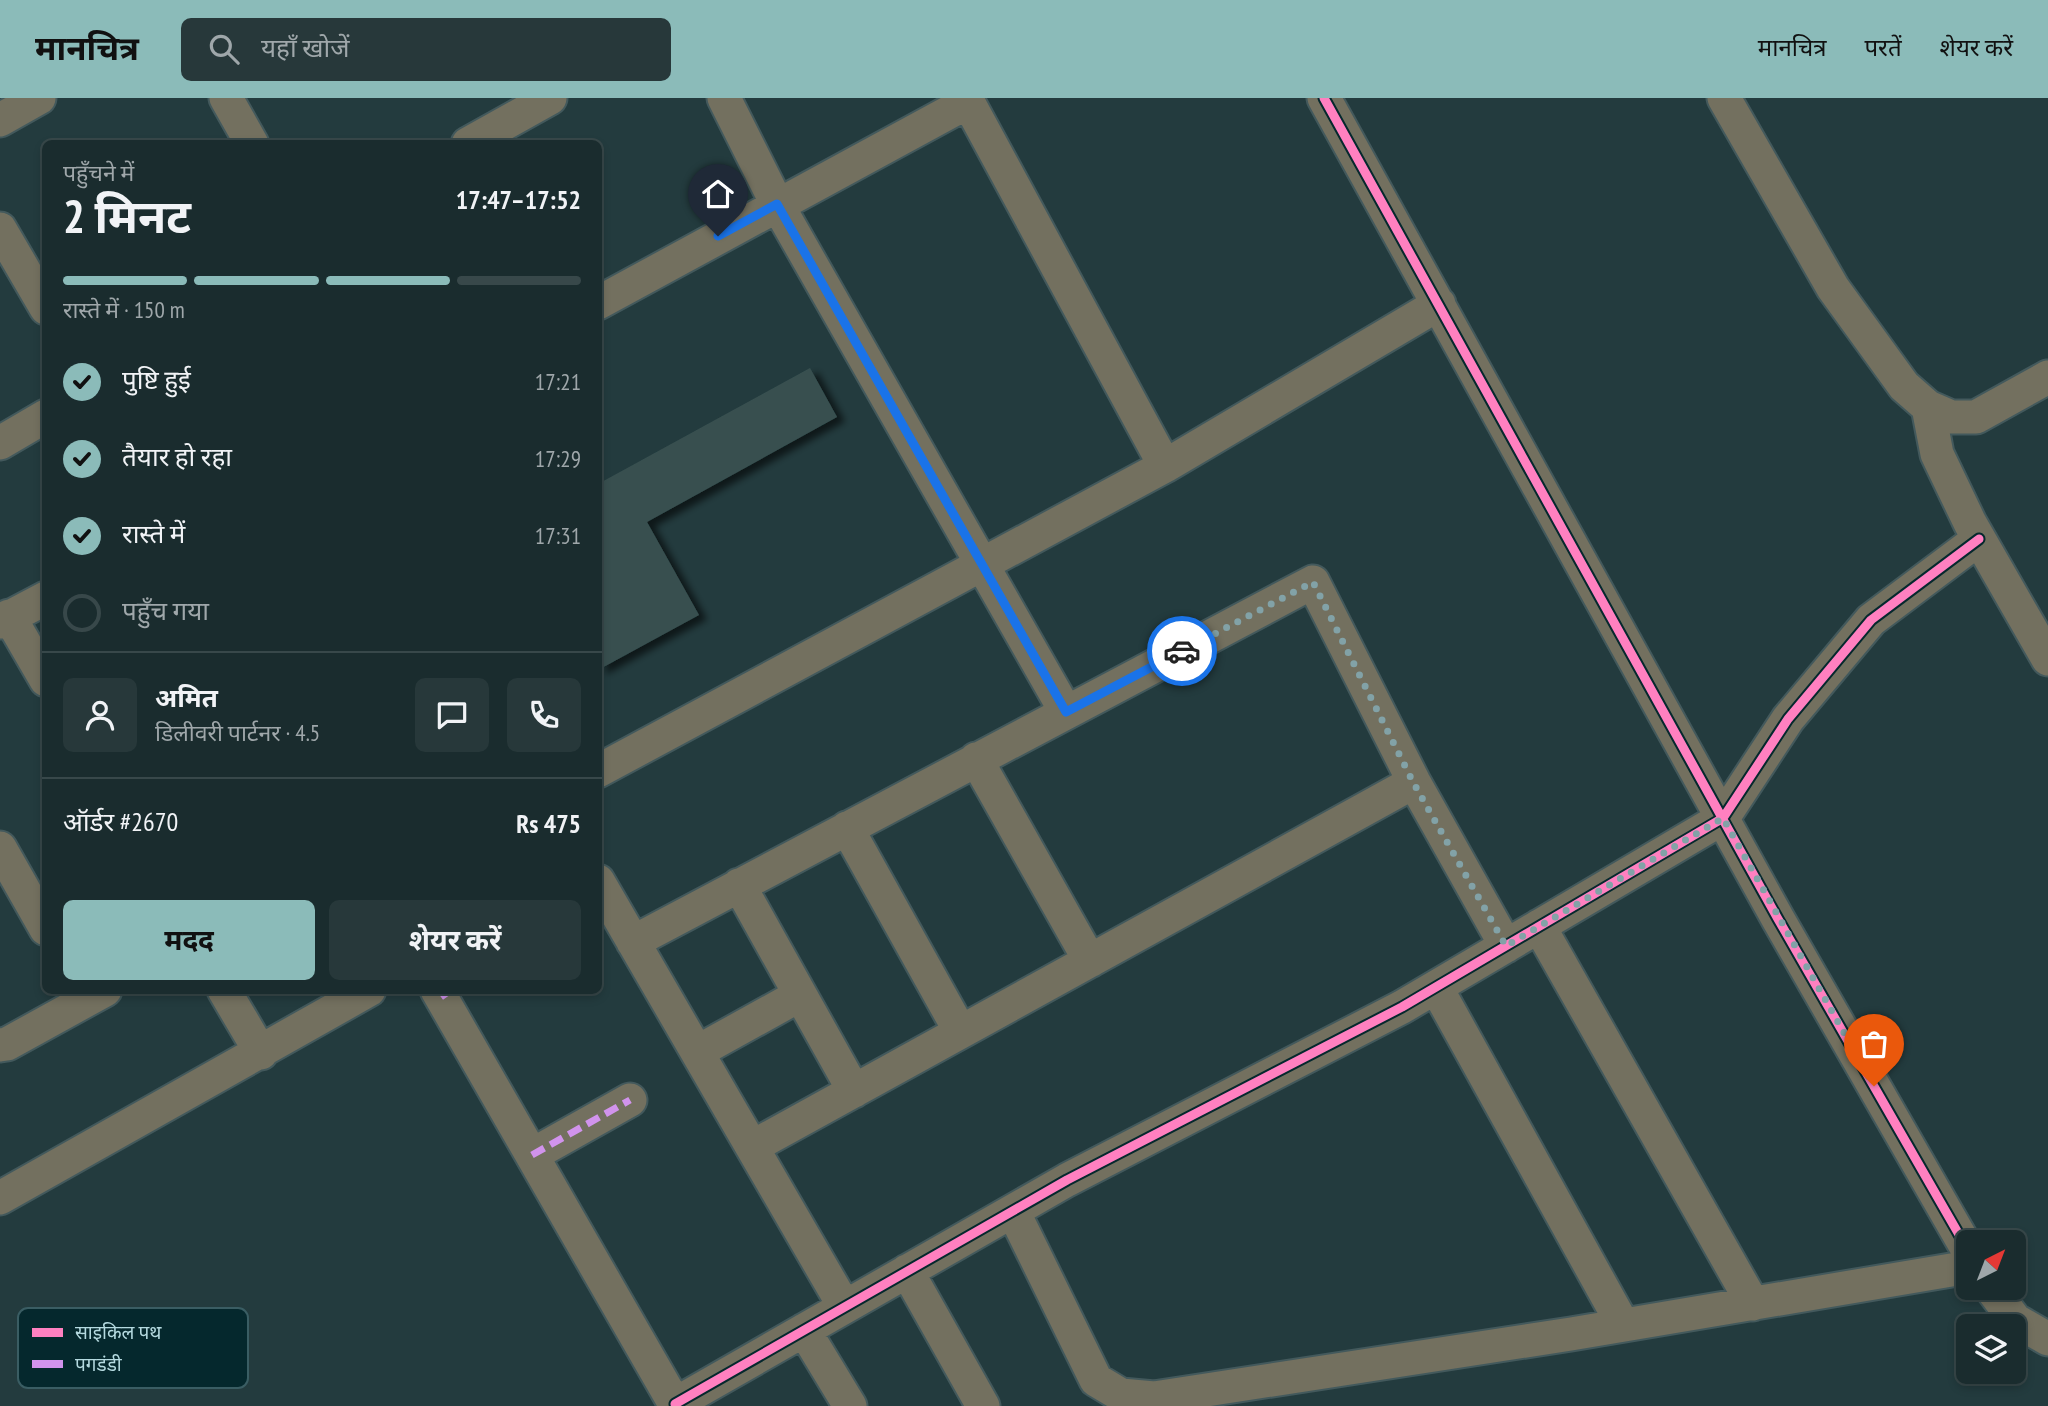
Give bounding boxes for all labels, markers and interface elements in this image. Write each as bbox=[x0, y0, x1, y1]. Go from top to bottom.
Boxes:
search box bbox=[181, 18, 671, 81]
text: मानचित्र bbox=[35, 26, 139, 69]
icon: search bbox=[205, 30, 243, 68]
text: यहाँ खोजें bbox=[261, 31, 349, 64]
text: मानचित्र bbox=[1758, 32, 1826, 63]
text: परतें bbox=[1864, 32, 1902, 63]
text: शेयर करें bbox=[1940, 32, 2013, 63]
text: पहुँचने में bbox=[63, 158, 134, 187]
pin bbox=[688, 164, 748, 236]
icon: home bbox=[699, 175, 737, 213]
text: 17:47–17:52 bbox=[456, 183, 581, 216]
text: 2 मिनट bbox=[63, 186, 191, 246]
text: रास्ते में · 150 m bbox=[63, 295, 185, 324]
icon: check bbox=[63, 363, 101, 401]
text: पुष्टि हुई bbox=[122, 363, 191, 396]
text: 17:21 bbox=[535, 367, 581, 396]
icon: check bbox=[63, 440, 101, 478]
text: तैयार हो रहा bbox=[122, 440, 232, 473]
text: 17:29 bbox=[535, 444, 581, 473]
icon: check bbox=[63, 517, 101, 555]
text: रास्ते में bbox=[122, 517, 185, 550]
text: 17:31 bbox=[535, 521, 581, 550]
text: पहुँच गया bbox=[122, 594, 209, 627]
courier bbox=[1147, 616, 1217, 686]
icon: car bbox=[1163, 632, 1201, 670]
button: person bbox=[63, 678, 137, 752]
button: chat bbox=[415, 678, 489, 752]
button: phone bbox=[507, 678, 581, 752]
text: अमित bbox=[155, 681, 218, 714]
text: डिलीवरी पार्टनर · 4.5 bbox=[155, 718, 320, 747]
text: ऑर्डर #2670 bbox=[63, 805, 178, 838]
text: Rs 475 bbox=[516, 807, 581, 840]
button: मदद bbox=[63, 900, 315, 980]
button: शेयर करें bbox=[329, 900, 581, 980]
pin bbox=[1844, 1014, 1904, 1086]
icon: bag bbox=[1855, 1025, 1893, 1063]
north arrow bbox=[1956, 1230, 2026, 1300]
map controls bbox=[1956, 1230, 2026, 1384]
legend bbox=[18, 1308, 248, 1388]
button: layers bbox=[1956, 1314, 2026, 1384]
text: साइकिल पथ bbox=[75, 1320, 162, 1344]
text: पगडंडी bbox=[75, 1352, 123, 1376]

